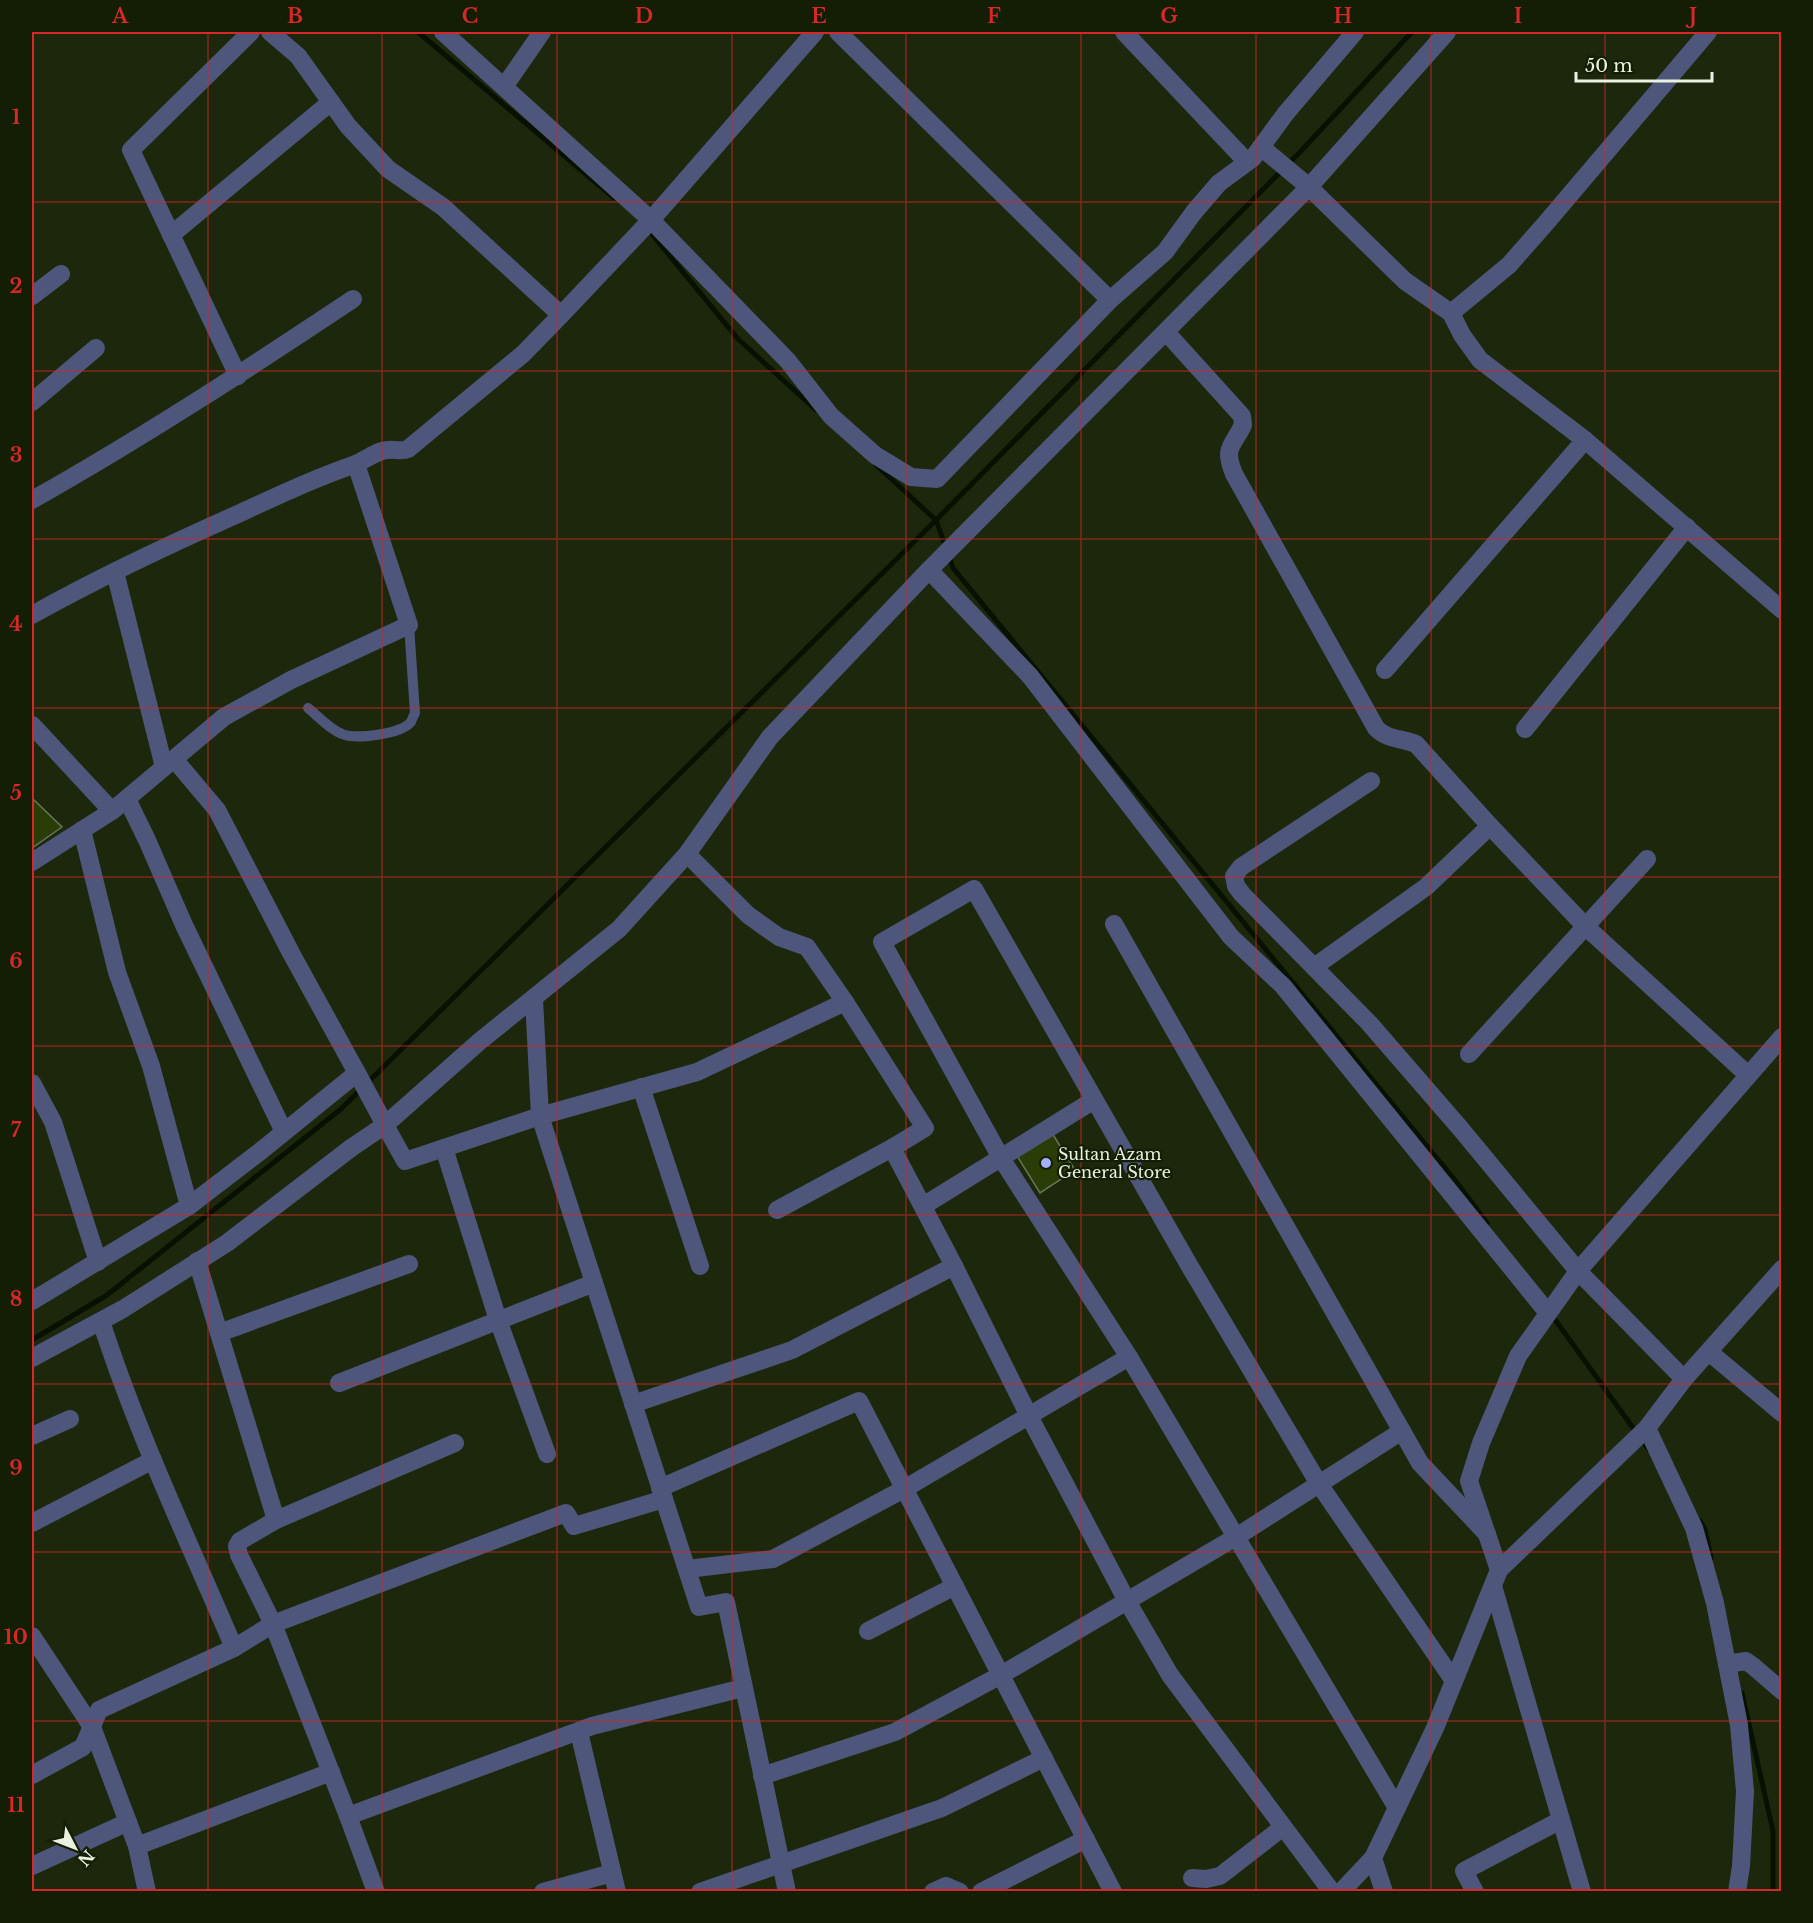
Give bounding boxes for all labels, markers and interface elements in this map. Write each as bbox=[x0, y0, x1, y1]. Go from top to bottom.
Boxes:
text: A bbox=[111, 4, 129, 28]
text: B bbox=[287, 4, 303, 28]
text: C bbox=[462, 4, 478, 28]
text: D bbox=[635, 4, 653, 28]
text: E bbox=[811, 4, 827, 28]
text: F bbox=[987, 4, 1001, 28]
text: G bbox=[1160, 4, 1178, 28]
text: H bbox=[1334, 4, 1353, 28]
text: I bbox=[1514, 4, 1522, 28]
text: J bbox=[1685, 4, 1697, 28]
scale bar bbox=[1576, 45, 1712, 83]
text: 50 m bbox=[1585, 55, 1633, 77]
text: 1 bbox=[12, 105, 21, 129]
text: 2 bbox=[9, 274, 23, 298]
text: 3 bbox=[10, 443, 22, 467]
text: 4 bbox=[9, 612, 23, 636]
text: 5 bbox=[10, 781, 22, 805]
text: 6 bbox=[9, 949, 23, 973]
text: 7 bbox=[11, 1118, 22, 1142]
place label: Sultan Azam General Store bbox=[1058, 1144, 1171, 1182]
marker: Sultan Azam General Store bbox=[1039, 1156, 1053, 1170]
text: 8 bbox=[10, 1287, 22, 1311]
text: 9 bbox=[9, 1456, 23, 1480]
text: 10 bbox=[4, 1625, 28, 1649]
text: 11 bbox=[7, 1793, 25, 1817]
north arrow bbox=[45, 1818, 105, 1878]
text: N bbox=[74, 1846, 99, 1870]

